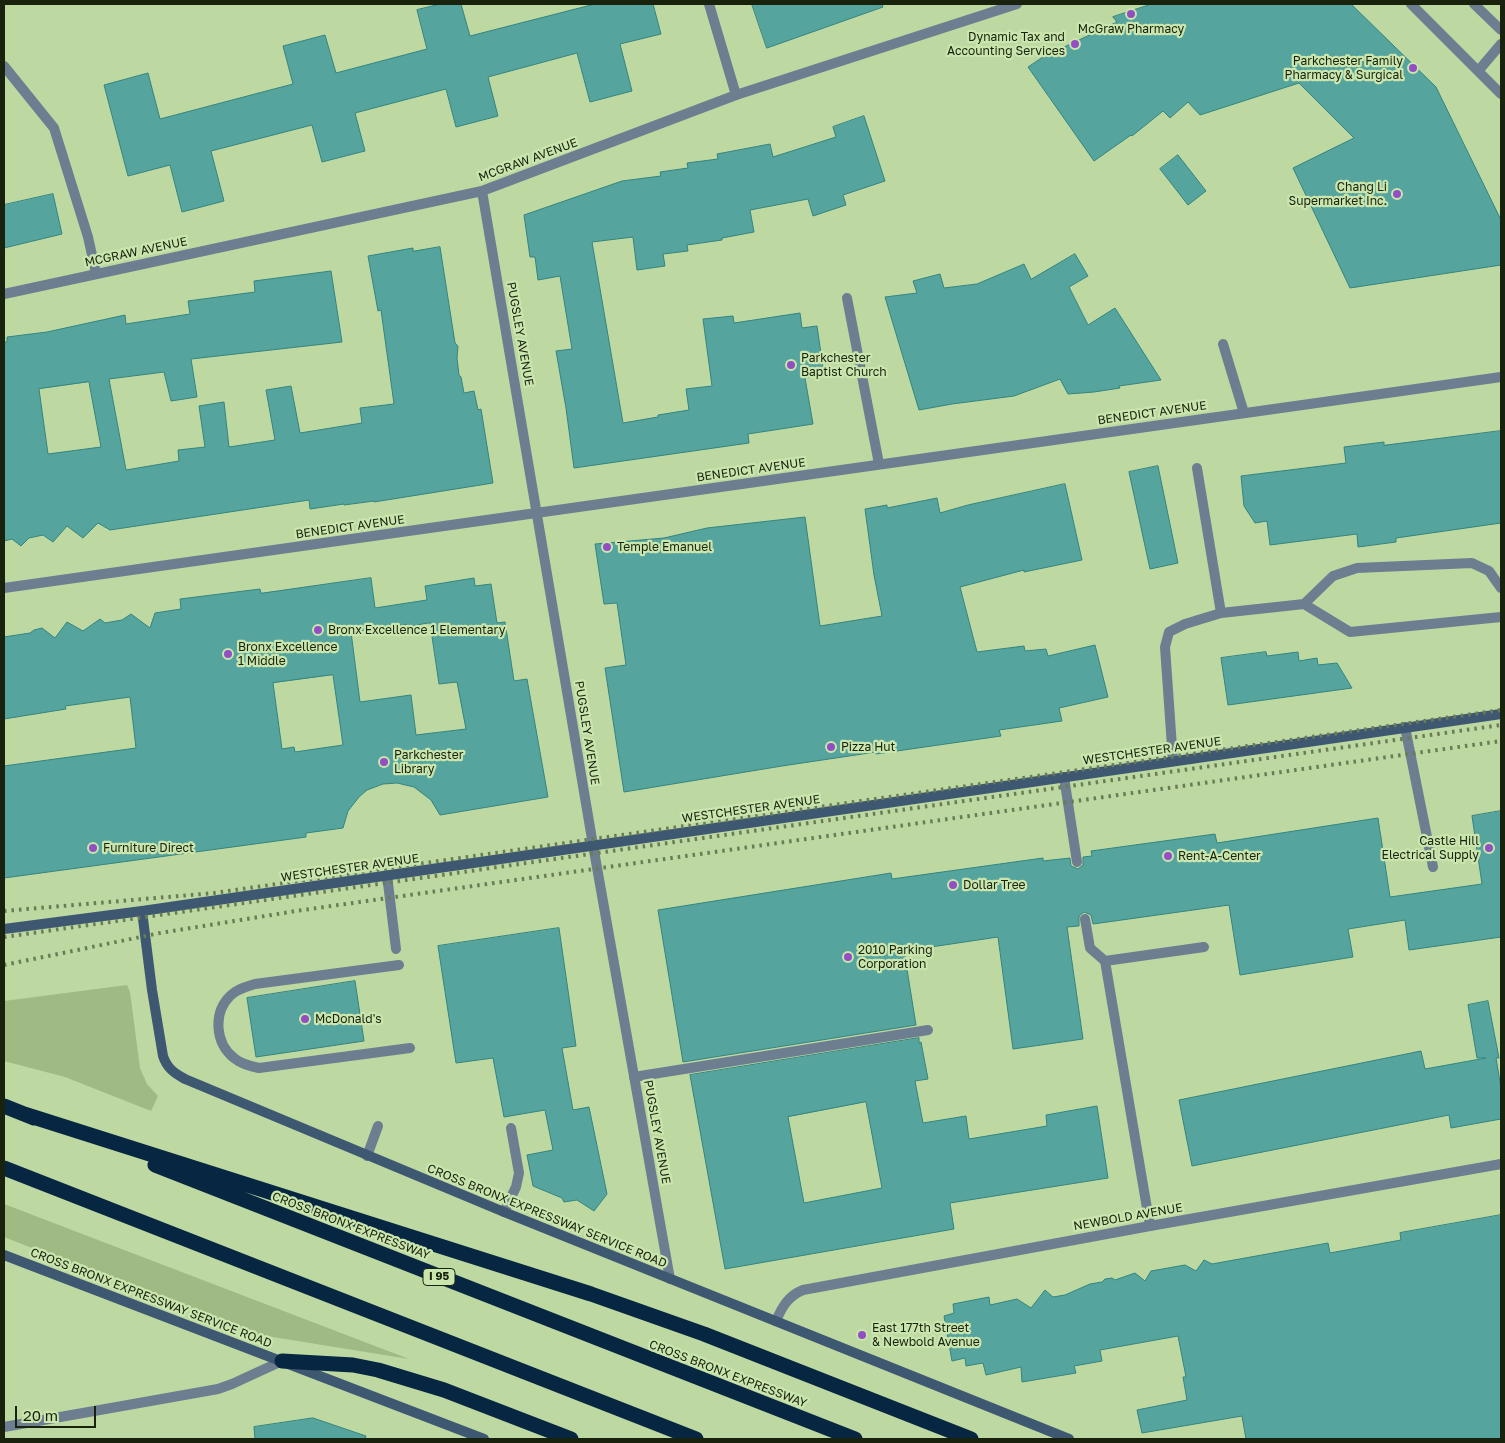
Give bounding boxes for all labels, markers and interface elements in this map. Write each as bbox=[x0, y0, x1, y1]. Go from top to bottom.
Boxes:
marker: McGraw Pharmacy bbox=[1125, 8, 1137, 20]
place label: McGraw Pharmacy bbox=[1078, 22, 1184, 36]
place label: Dynamic Tax and Accounting Services bbox=[947, 30, 1065, 58]
marker: Dynamic Tax and Accounting Services bbox=[1069, 38, 1081, 50]
place label: Parkchester Family Pharmacy & Surgical bbox=[1285, 54, 1403, 82]
marker: Parkchester Family Pharmacy & Surgical bbox=[1407, 62, 1419, 74]
street label: MCGRAW AVENUE bbox=[476, 135, 580, 185]
place label: Chang Li Supermarket Inc. bbox=[1289, 180, 1387, 208]
marker: Chang Li Supermarket Inc. bbox=[1391, 188, 1403, 200]
street label: MCGRAW AVENUE bbox=[83, 234, 189, 270]
street label: PUGSLEY AVENUE bbox=[504, 281, 536, 387]
place label: Parkchester Baptist Church bbox=[801, 351, 887, 379]
marker: Parkchester Baptist Church bbox=[785, 359, 797, 371]
street label: BENEDICT AVENUE bbox=[1097, 398, 1207, 428]
street label: BENEDICT AVENUE bbox=[696, 455, 806, 485]
street label: BENEDICT AVENUE bbox=[295, 512, 405, 542]
place label: Temple Emanuel bbox=[617, 540, 712, 554]
marker: Temple Emanuel bbox=[601, 541, 613, 553]
place label: Bronx Excellence 1 Elementary bbox=[328, 623, 505, 637]
marker: Bronx Excellence 1 Elementary bbox=[312, 624, 324, 636]
place label: Bronx Excellence 1 Middle bbox=[238, 640, 337, 668]
marker: Bronx Excellence 1 Middle bbox=[222, 648, 234, 660]
street label: PUGSLEY AVENUE bbox=[572, 680, 602, 786]
street label: WESTCHESTER AVENUE bbox=[1082, 734, 1222, 768]
place label: Pizza Hut bbox=[841, 740, 895, 754]
marker: Pizza Hut bbox=[825, 741, 837, 753]
place label: Parkchester Library bbox=[394, 748, 463, 776]
marker: Parkchester Library bbox=[378, 756, 390, 768]
street label: WESTCHESTER AVENUE bbox=[681, 792, 821, 826]
place label: Castle Hill Electrical Supply bbox=[1382, 834, 1479, 862]
place label: Furniture Direct bbox=[103, 841, 194, 855]
marker: Furniture Direct bbox=[87, 842, 99, 854]
marker: Castle Hill Electrical Supply bbox=[1483, 842, 1495, 854]
place label: Rent-A-Center bbox=[1178, 849, 1261, 863]
marker: Rent-A-Center bbox=[1162, 850, 1174, 862]
street label: WESTCHESTER AVENUE bbox=[280, 851, 420, 885]
place label: Dollar Tree bbox=[963, 878, 1026, 892]
marker: Dollar Tree bbox=[947, 879, 959, 891]
place label: 2010 Parking Corporation bbox=[858, 943, 933, 971]
marker: 2010 Parking Corporation bbox=[842, 951, 854, 963]
place label: McDonald's bbox=[315, 1012, 382, 1026]
marker: McDonald's bbox=[299, 1013, 311, 1025]
street label: PUGSLEY AVENUE bbox=[641, 1079, 673, 1185]
street label: CROSS BRONX EXPRESSWAY SERVICE ROAD bbox=[425, 1161, 669, 1271]
street label: CROSS BRONX EXPRESSWAY bbox=[270, 1189, 432, 1263]
street label: NEWBOLD AVENUE bbox=[1072, 1200, 1184, 1234]
street label: CROSS BRONX EXPRESSWAY SERVICE ROAD bbox=[28, 1245, 274, 1351]
road number: I 95 bbox=[423, 1268, 455, 1286]
place label: East 177th Street & Newbold Avenue bbox=[872, 1321, 980, 1349]
marker: East 177th Street & Newbold Avenue bbox=[856, 1329, 868, 1341]
street label: CROSS BRONX EXPRESSWAY bbox=[647, 1337, 809, 1411]
scale bar bbox=[18, 1396, 99, 1428]
text: 20 m bbox=[23, 1406, 58, 1424]

